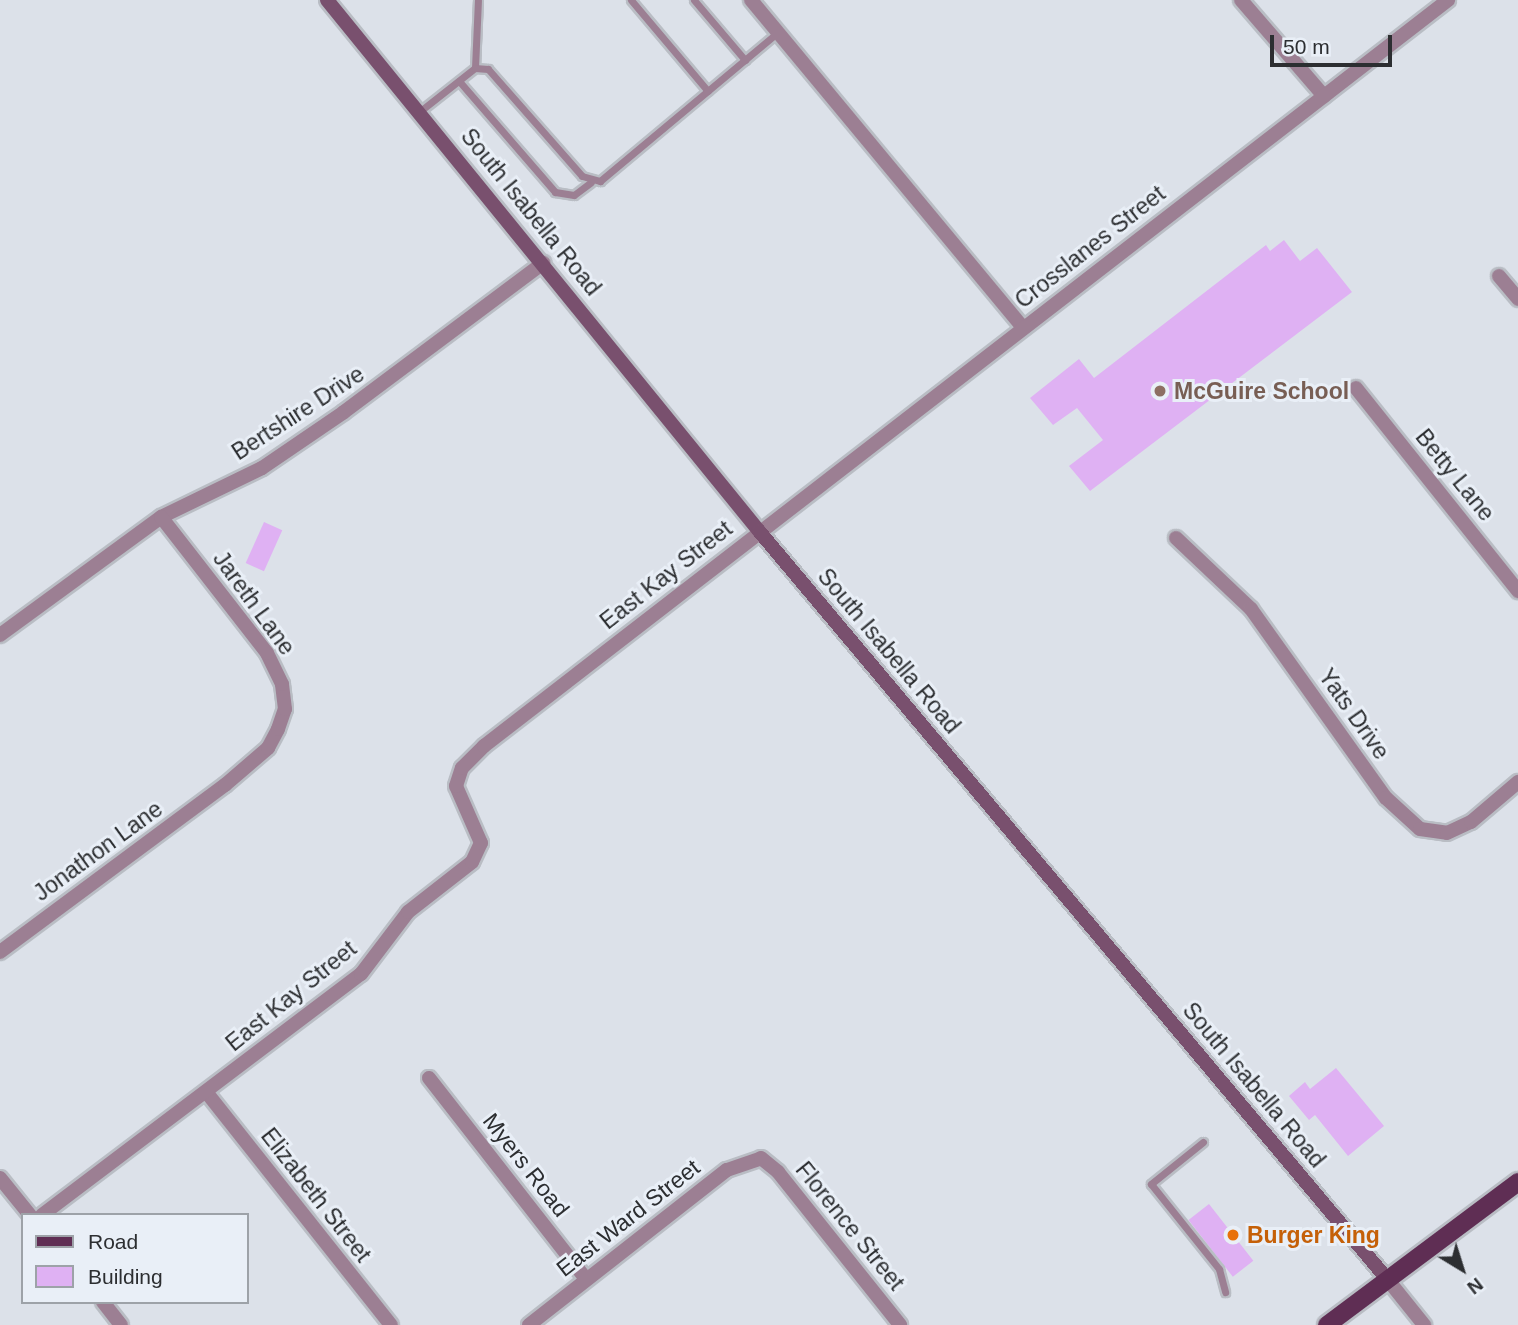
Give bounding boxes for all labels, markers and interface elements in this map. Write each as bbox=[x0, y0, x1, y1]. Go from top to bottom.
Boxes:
scale bar bbox=[1273, 21, 1396, 65]
text: 50 m bbox=[1283, 35, 1330, 58]
street label: South Isabella Road bbox=[455, 123, 607, 301]
street label: Crosslanes Street bbox=[1009, 180, 1171, 314]
street label: Bertshire Drive bbox=[227, 360, 369, 466]
place label: McGuire School bbox=[1174, 377, 1349, 405]
marker: McGuire School bbox=[1152, 383, 1168, 399]
street label: Betty Lane bbox=[1410, 424, 1500, 526]
street label: East Kay Street bbox=[595, 515, 737, 635]
street label: Jareth Lane bbox=[207, 546, 301, 660]
street label: South Isabella Road bbox=[812, 563, 966, 739]
street label: Yats Drive bbox=[1313, 663, 1395, 765]
street label: Jonathon Lane bbox=[28, 795, 168, 907]
street label: East Kay Street bbox=[220, 935, 362, 1057]
street label: South Isabella Road bbox=[1177, 997, 1331, 1173]
street label: Myers Road bbox=[477, 1108, 575, 1222]
street label: Elizabeth Street bbox=[255, 1123, 377, 1267]
street label: East Ward Street bbox=[551, 1153, 705, 1283]
street label: Florence Street bbox=[790, 1156, 910, 1296]
legend bbox=[21, 1213, 248, 1304]
place label: Burger King bbox=[1247, 1221, 1380, 1249]
marker: Burger King bbox=[1225, 1227, 1241, 1243]
text: Road bbox=[88, 1230, 138, 1253]
north arrow bbox=[1427, 1234, 1497, 1304]
text: Building bbox=[88, 1265, 163, 1288]
text: N bbox=[1463, 1273, 1487, 1298]

